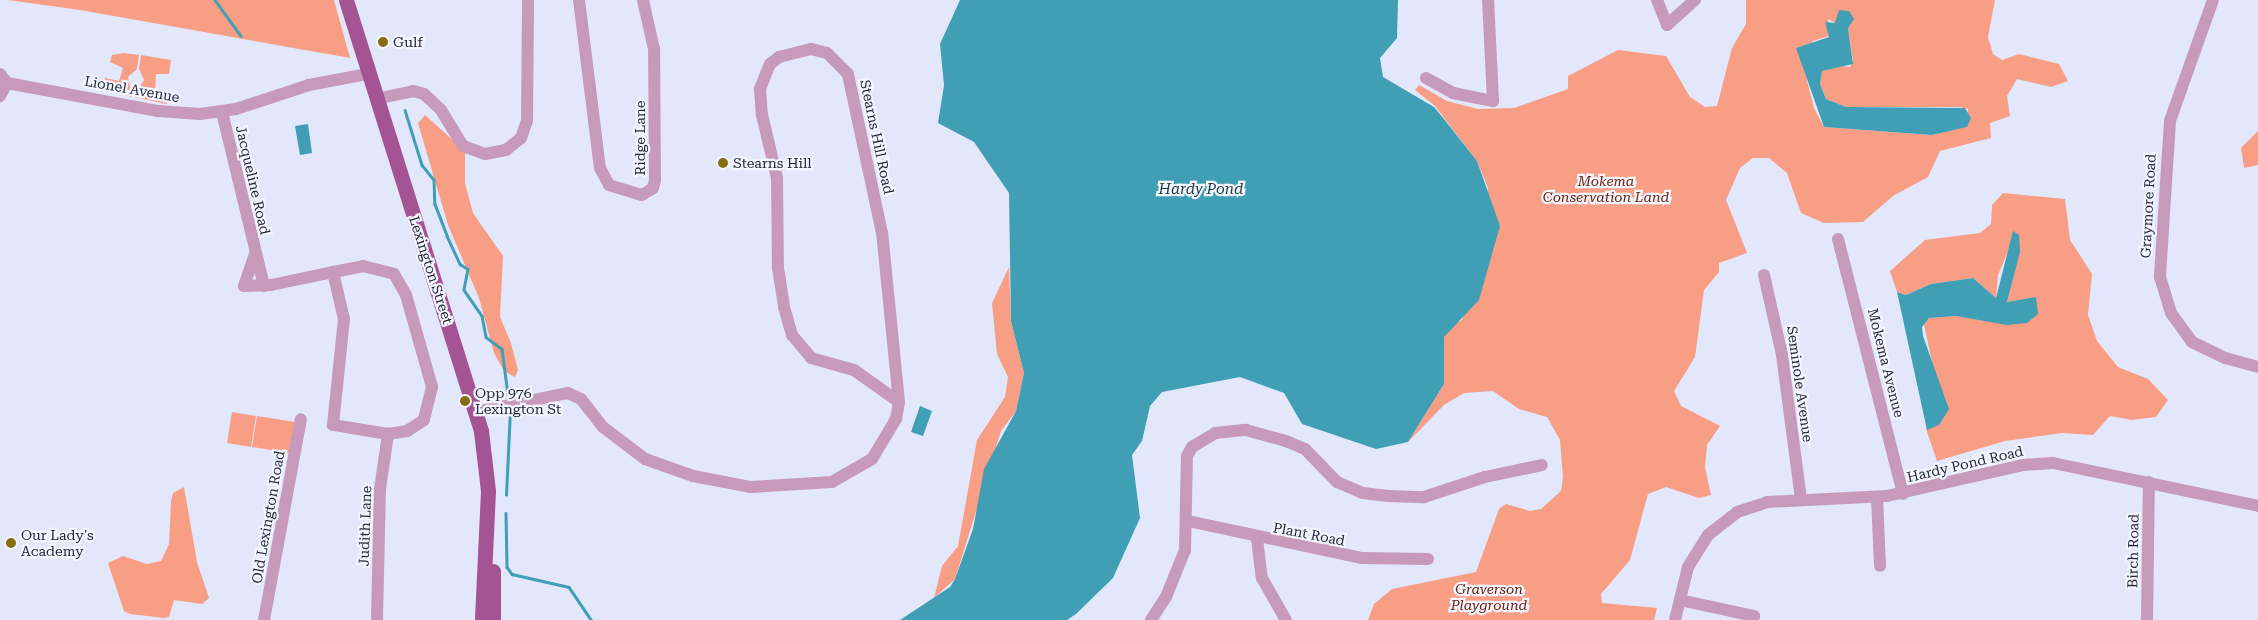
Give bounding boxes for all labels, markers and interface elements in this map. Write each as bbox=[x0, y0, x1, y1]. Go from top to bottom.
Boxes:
place label: Gulf bbox=[393, 34, 423, 50]
marker: Gulf bbox=[377, 36, 389, 48]
street label: Lionel Avenue bbox=[83, 72, 181, 106]
street label: Stearns Hill Road bbox=[857, 78, 897, 196]
street label: Ridge Lane bbox=[632, 100, 648, 176]
street label: Jacqueline Road bbox=[232, 124, 274, 236]
street label: Graymore Road bbox=[2137, 153, 2159, 259]
place label: Stearns Hill bbox=[733, 155, 812, 171]
marker: Stearns Hill bbox=[717, 157, 729, 169]
park label: Mokema Conservation Land bbox=[1543, 173, 1669, 206]
water label: Hardy Pond bbox=[1159, 181, 1243, 199]
street label: Lexington Street bbox=[406, 214, 456, 326]
street label: Mokema Avenue bbox=[1864, 307, 1908, 419]
street label: Seminole Avenue bbox=[1784, 325, 1816, 443]
place label: Opp 976 Lexington St bbox=[475, 385, 561, 418]
marker: Opp 976 Lexington St bbox=[459, 395, 471, 407]
street label: Hardy Pond Road bbox=[1905, 442, 2025, 486]
street label: Old Lexington Road bbox=[248, 449, 288, 585]
street label: Judith Lane bbox=[355, 485, 375, 567]
street label: Birch Road bbox=[2124, 514, 2142, 588]
street label: Plant Road bbox=[1272, 519, 1346, 549]
place label: Our Lady's Academy bbox=[21, 527, 94, 560]
marker: Our Lady's Academy bbox=[5, 537, 17, 549]
park label: Graverson Playground bbox=[1451, 581, 1527, 614]

